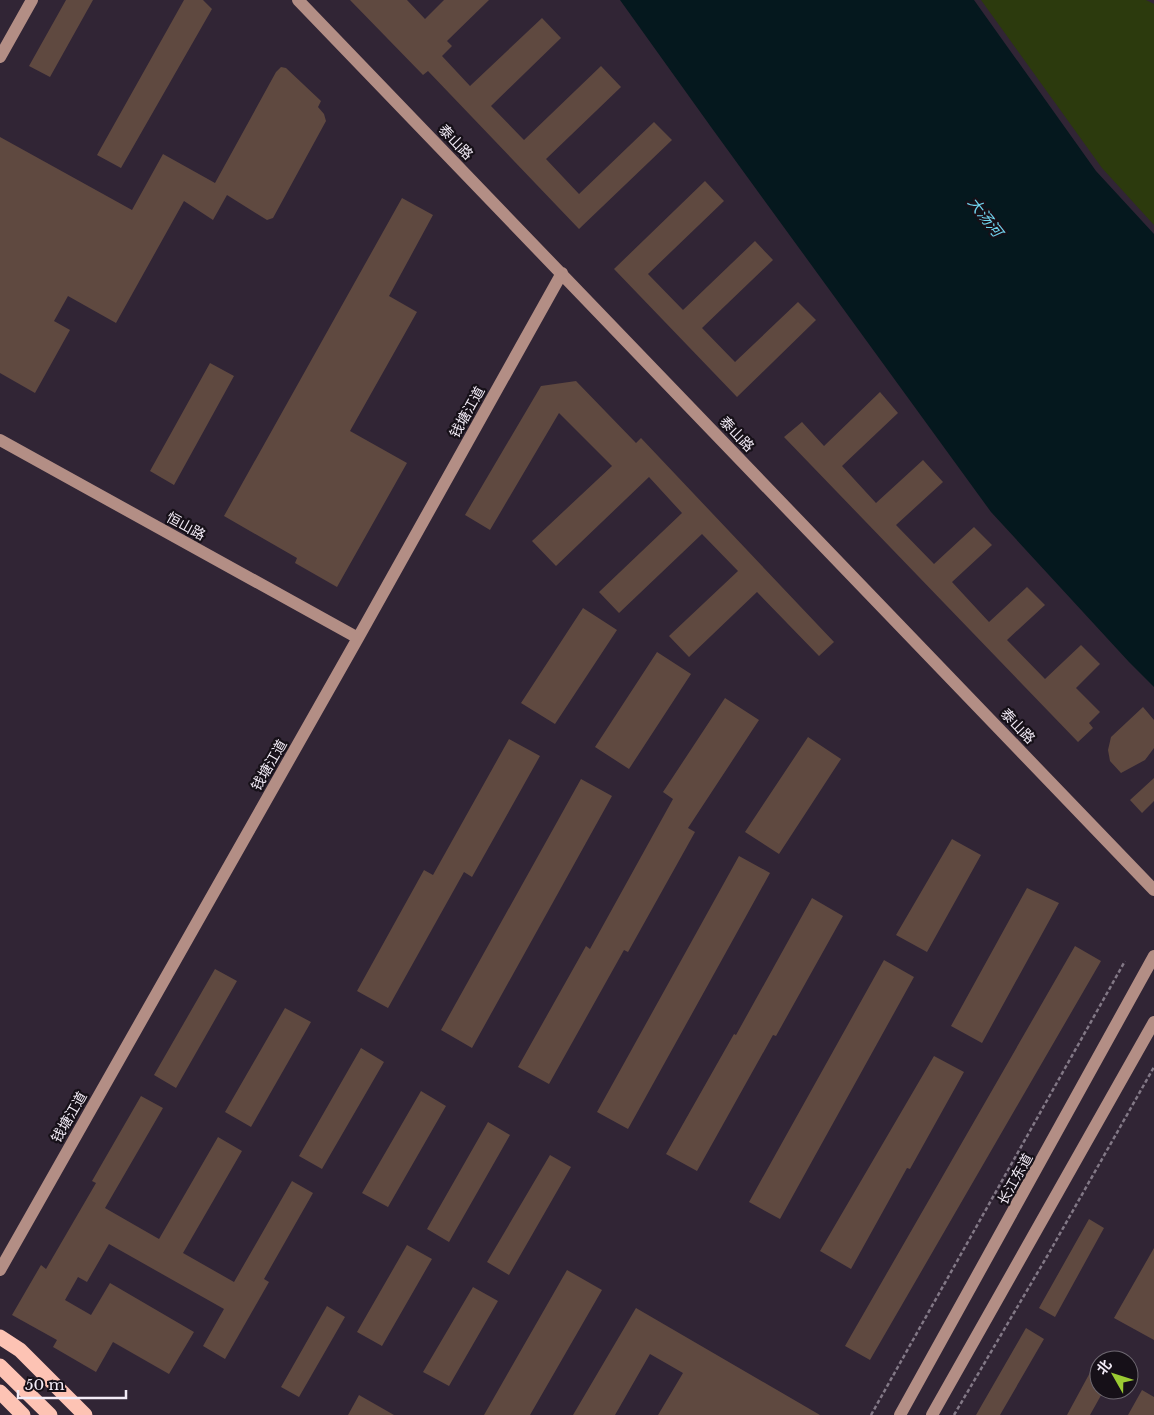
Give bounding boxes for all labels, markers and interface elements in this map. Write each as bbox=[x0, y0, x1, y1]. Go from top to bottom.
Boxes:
street label: 泰山路 bbox=[435, 121, 477, 163]
water label: 大汤河 bbox=[964, 193, 1009, 243]
street label: 钱塘江道 bbox=[446, 383, 488, 441]
street label: 泰山路 bbox=[716, 413, 758, 455]
street label: 恒山路 bbox=[163, 508, 209, 544]
street label: 泰山路 bbox=[997, 705, 1039, 747]
street label: 钱塘江道 bbox=[247, 736, 291, 794]
street label: 钱塘江道 bbox=[47, 1088, 91, 1146]
street label: 长江东道 bbox=[994, 1150, 1036, 1208]
north arrow bbox=[1089, 1350, 1139, 1400]
text: 北 bbox=[1092, 1356, 1115, 1378]
scale bar bbox=[18, 1368, 125, 1400]
text: 50 m bbox=[25, 1375, 65, 1394]

